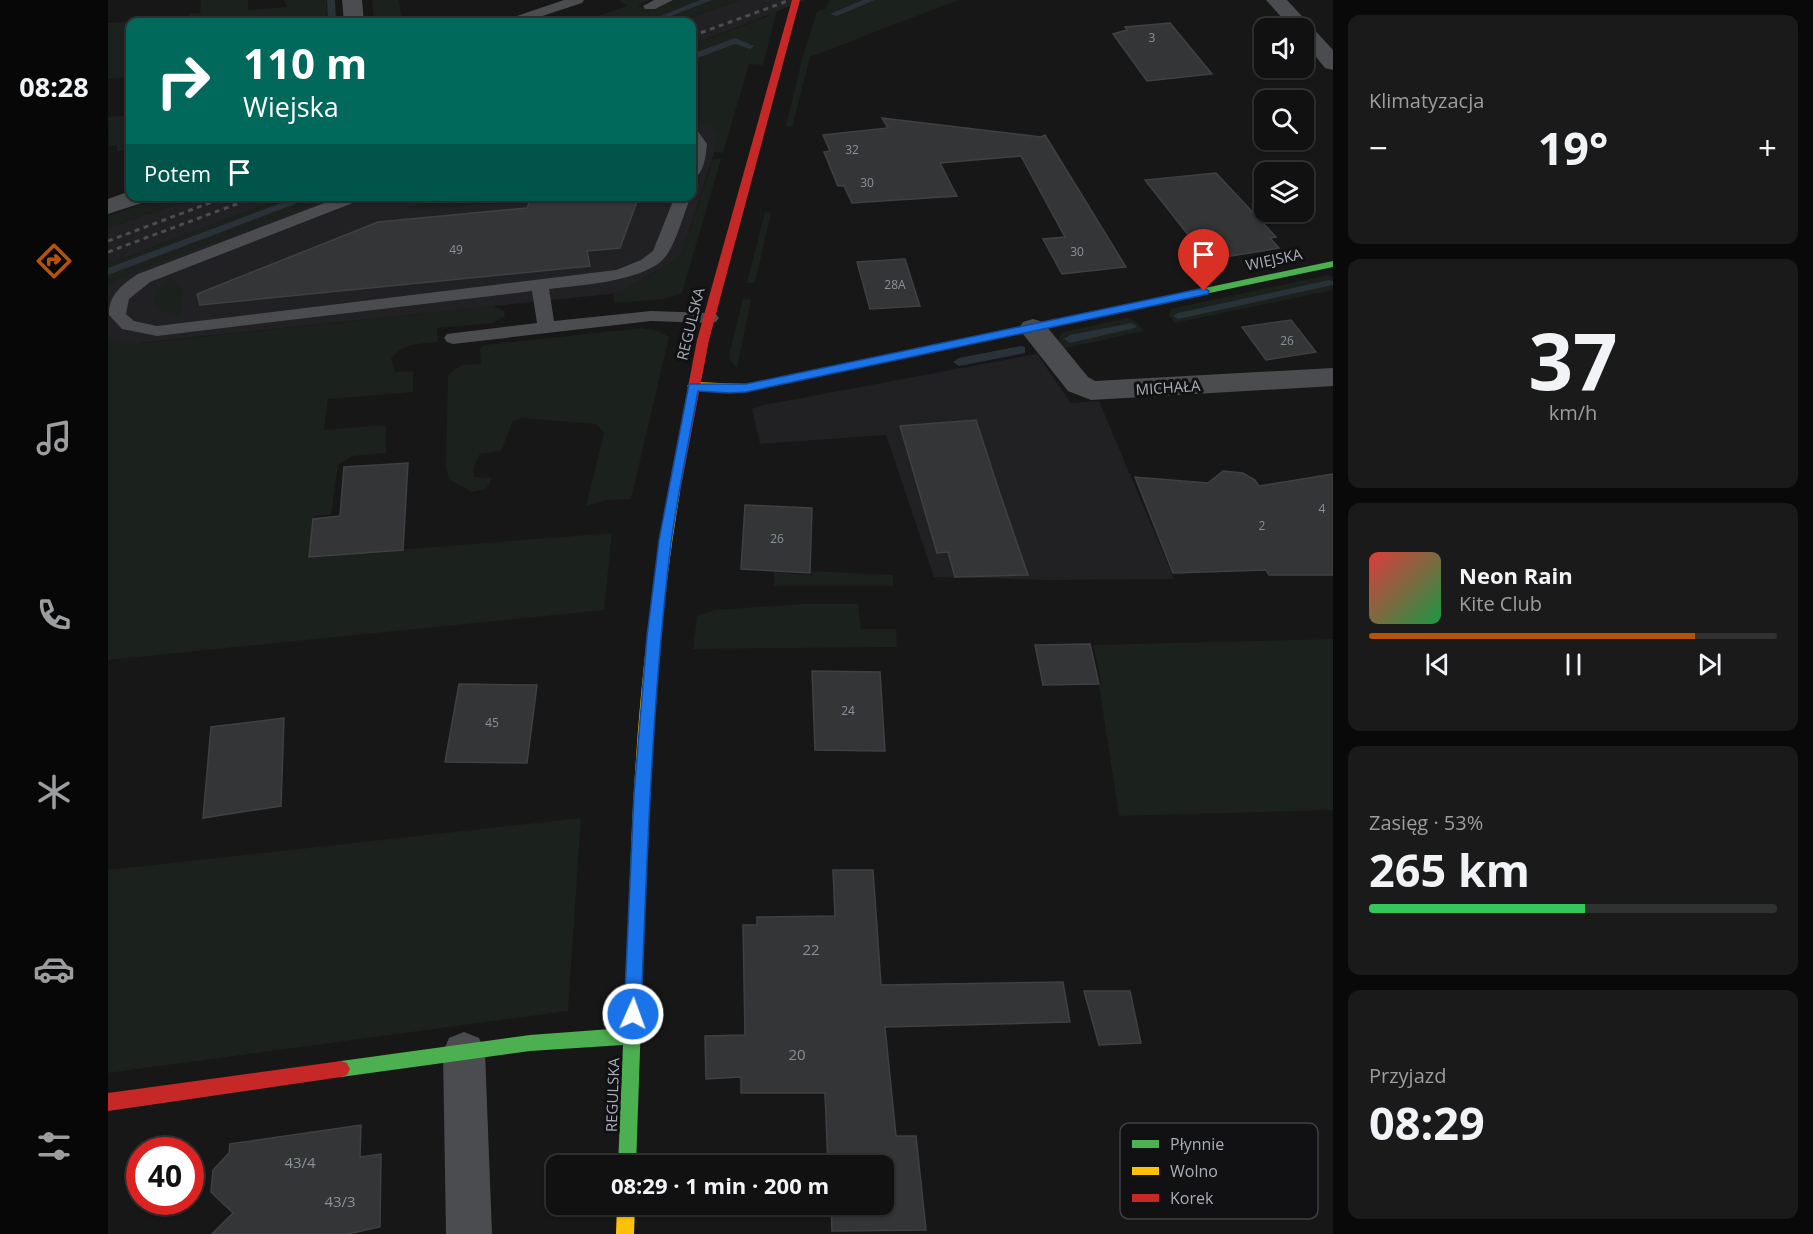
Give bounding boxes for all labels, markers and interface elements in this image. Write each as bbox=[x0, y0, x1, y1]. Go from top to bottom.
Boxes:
map controls bbox=[1254, 18, 1314, 222]
button: sound bbox=[1254, 18, 1314, 78]
house number: 3 bbox=[1149, 29, 1156, 46]
text: 110 m bbox=[243, 34, 367, 91]
icon: right bbox=[144, 42, 222, 120]
text: 08:28 bbox=[19, 68, 89, 105]
text: Klimatyzacja bbox=[1369, 87, 1484, 114]
text: Wiejska bbox=[243, 88, 339, 125]
button: search bbox=[1254, 90, 1314, 150]
text: 19° bbox=[1538, 117, 1608, 178]
text: − bbox=[1369, 125, 1388, 170]
text: + bbox=[1758, 125, 1777, 170]
house number: 32 bbox=[845, 141, 859, 158]
icon: arrive bbox=[223, 156, 256, 189]
text: Potem bbox=[144, 158, 211, 188]
button: layers bbox=[1254, 162, 1314, 222]
house number: 30 bbox=[860, 174, 874, 191]
pin bbox=[1178, 229, 1229, 291]
icon: arrive bbox=[1187, 238, 1220, 271]
icon: directions bbox=[33, 240, 75, 282]
house number: 49 bbox=[449, 241, 463, 258]
house number: 30 bbox=[1070, 243, 1084, 260]
street label: WIEJSKA bbox=[1244, 243, 1304, 275]
house number: 28A bbox=[884, 276, 906, 293]
street label: REGULSKA bbox=[671, 285, 709, 362]
text: 37 bbox=[1528, 307, 1618, 413]
house number: 26 bbox=[1280, 332, 1294, 349]
street label: MICHAŁA bbox=[1135, 375, 1202, 399]
text: km/h bbox=[1549, 399, 1597, 426]
icon: music bbox=[33, 417, 75, 459]
house number: 4 bbox=[1319, 500, 1326, 517]
house number: 2 bbox=[1259, 517, 1266, 534]
house number: 26 bbox=[770, 530, 784, 547]
text: Neon Rain bbox=[1459, 560, 1573, 590]
text: Kite Club bbox=[1459, 590, 1542, 617]
icon: phone bbox=[33, 594, 75, 636]
icon: previous bbox=[1421, 648, 1454, 681]
icon: pause bbox=[1557, 648, 1590, 681]
icon: next bbox=[1693, 648, 1726, 681]
house number: 24 bbox=[841, 702, 855, 719]
house number: 45 bbox=[485, 714, 499, 731]
icon: climate bbox=[33, 771, 75, 813]
text: Zasięg · 53% bbox=[1369, 809, 1483, 836]
text: 265 km bbox=[1369, 839, 1530, 900]
house number: 22 bbox=[802, 939, 820, 959]
icon: car bbox=[33, 948, 75, 990]
position arrow bbox=[601, 982, 665, 1046]
house number: 20 bbox=[788, 1044, 806, 1064]
street label: REGULSKA bbox=[601, 1057, 623, 1132]
text: Przyjazd bbox=[1369, 1062, 1446, 1089]
text: 08:29 bbox=[1369, 1092, 1485, 1153]
legend bbox=[1120, 1123, 1318, 1219]
icon: filters bbox=[33, 1125, 75, 1167]
text: Płynnie bbox=[1170, 1133, 1224, 1155]
speed limit sign: 40 bbox=[126, 1137, 204, 1215]
house number: 43/4 bbox=[284, 1152, 316, 1172]
text: Wolno bbox=[1170, 1160, 1218, 1182]
text: 08:29 · 1 min · 200 m bbox=[611, 1170, 829, 1200]
text: Korek bbox=[1170, 1187, 1214, 1209]
house number: 43/3 bbox=[324, 1191, 356, 1211]

